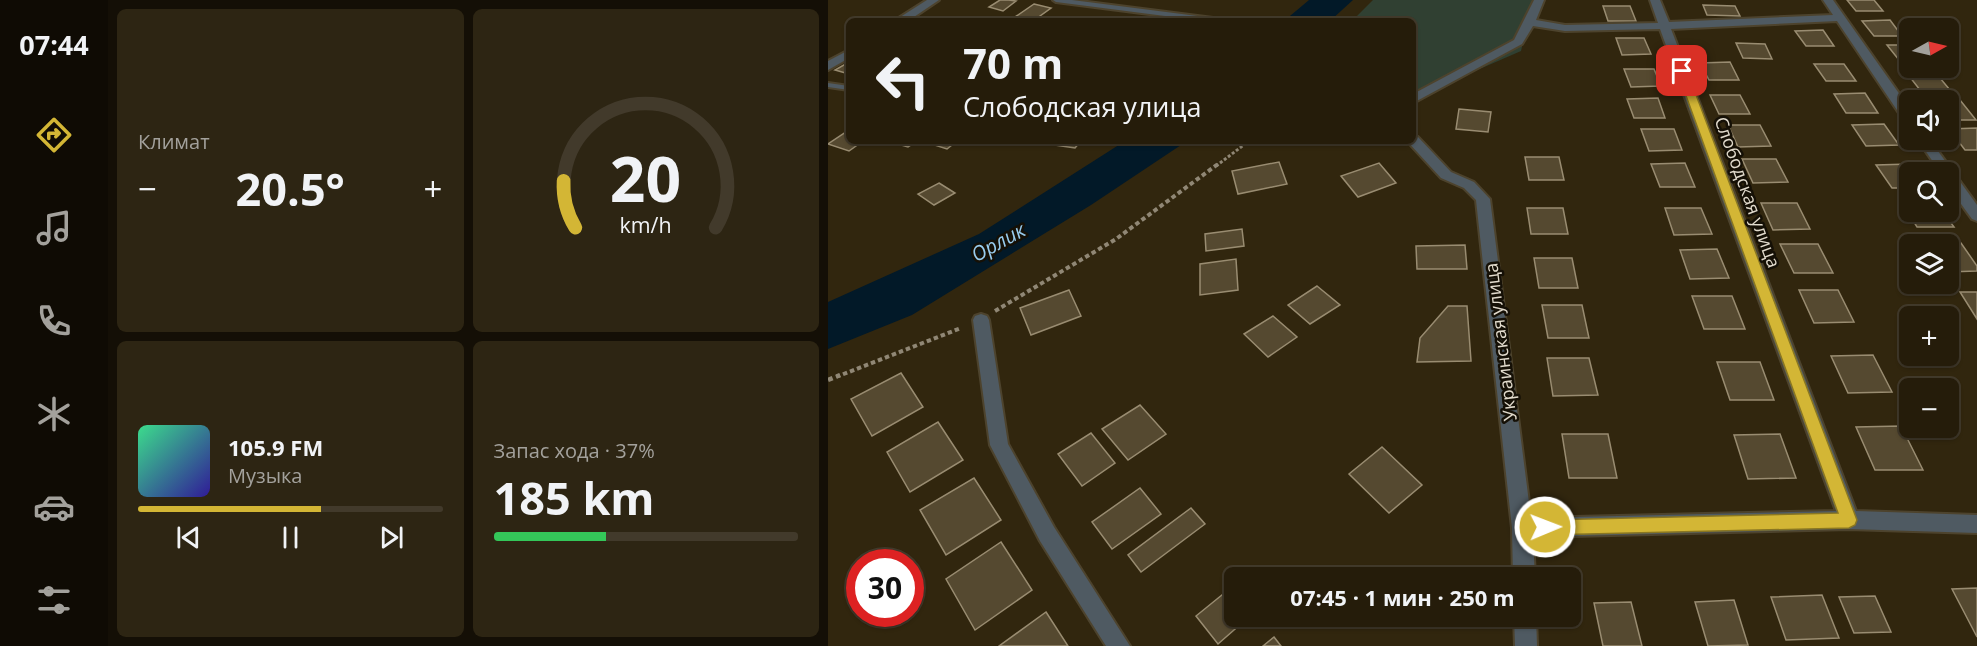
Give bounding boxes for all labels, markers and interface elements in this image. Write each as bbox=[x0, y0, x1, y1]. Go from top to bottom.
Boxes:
north arrow bbox=[1899, 18, 1959, 78]
map controls bbox=[1899, 18, 1959, 438]
text: 07:44 bbox=[19, 26, 89, 63]
text: 70 m bbox=[963, 34, 1063, 91]
icon: left bbox=[864, 42, 942, 120]
pin bbox=[1656, 45, 1707, 96]
icon: arrive bbox=[1665, 54, 1698, 87]
text: Слободская улица bbox=[963, 88, 1201, 125]
button: sound bbox=[1899, 90, 1959, 150]
street label: Слободская улица bbox=[1710, 113, 1786, 271]
icon: directions bbox=[33, 114, 75, 156]
text: Климат bbox=[138, 128, 210, 155]
text: 20 bbox=[610, 135, 681, 220]
text: 20.5° bbox=[236, 158, 345, 219]
button: search bbox=[1899, 162, 1959, 222]
text: − bbox=[138, 166, 157, 211]
text: + bbox=[424, 166, 442, 211]
icon: music bbox=[33, 207, 75, 249]
text: km/h bbox=[620, 210, 672, 239]
water label: Орлик bbox=[966, 215, 1031, 268]
button: layers bbox=[1899, 234, 1959, 294]
street label: Украинская улица bbox=[1478, 262, 1522, 422]
icon: phone bbox=[33, 300, 75, 342]
button: + bbox=[1899, 306, 1959, 366]
button: − bbox=[1899, 378, 1959, 438]
icon: climate bbox=[33, 393, 75, 435]
text: 105.9 FM bbox=[228, 432, 323, 462]
text: Запас хода · 37% bbox=[494, 437, 655, 464]
text: Музыка bbox=[228, 462, 302, 489]
text: 185 km bbox=[494, 467, 654, 528]
icon: car bbox=[33, 486, 75, 528]
position arrow bbox=[1513, 495, 1577, 559]
icon: previous bbox=[172, 521, 205, 554]
icon: pause bbox=[274, 521, 307, 554]
icon: next bbox=[375, 521, 408, 554]
speed limit sign: 30 bbox=[846, 549, 924, 627]
icon: filters bbox=[33, 579, 75, 621]
text: 07:45 · 1 мин · 250 m bbox=[1290, 582, 1515, 612]

